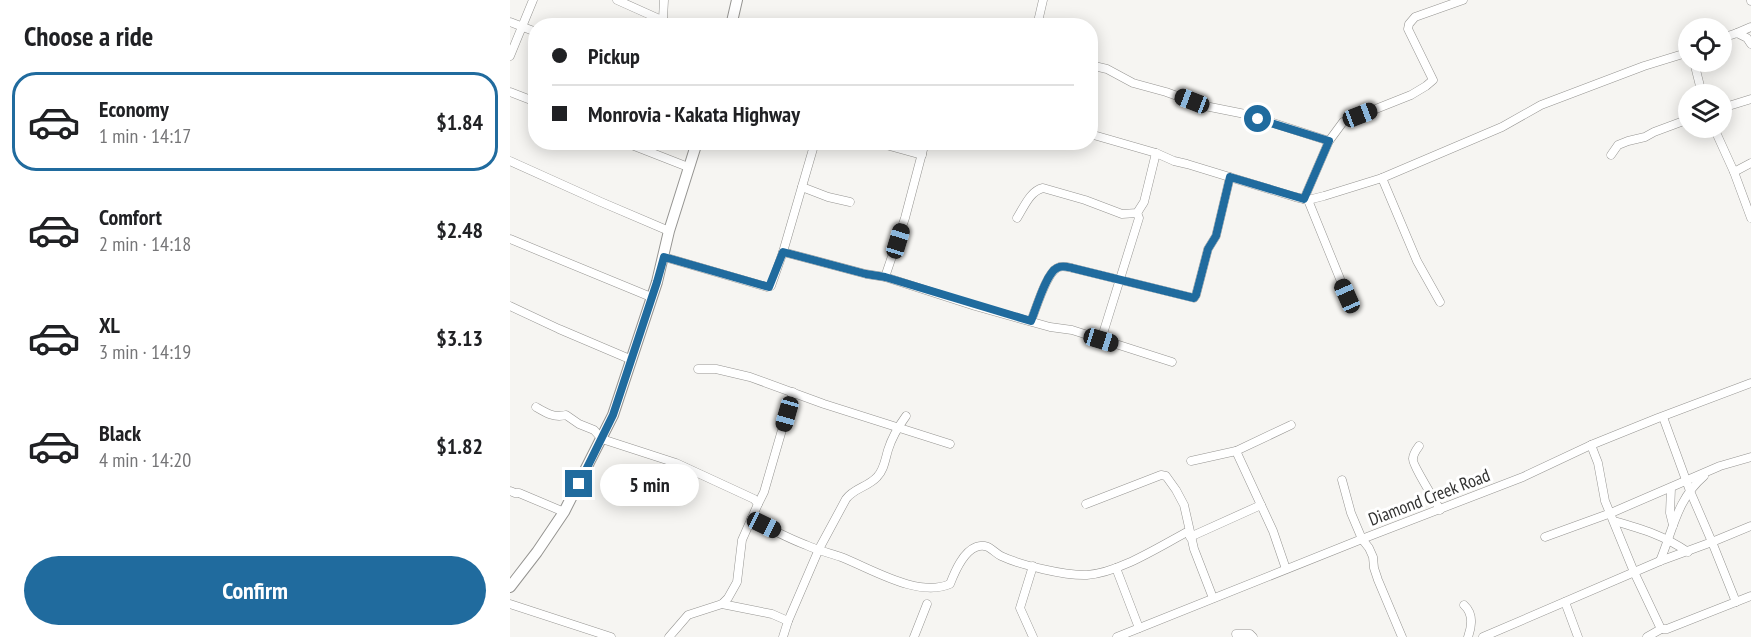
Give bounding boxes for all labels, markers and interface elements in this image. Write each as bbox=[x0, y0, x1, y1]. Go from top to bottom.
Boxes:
map controls bbox=[1678, 18, 1732, 138]
button: locate bbox=[1678, 18, 1732, 72]
text: Choose a ride bbox=[24, 19, 153, 53]
text: Pickup bbox=[588, 42, 640, 70]
button: layers bbox=[1678, 84, 1732, 138]
car bbox=[1172, 86, 1212, 116]
icon: car bbox=[27, 95, 81, 149]
text: Economy bbox=[99, 95, 169, 123]
text: Monrovia - Kakata Highway bbox=[588, 100, 800, 128]
car bbox=[1340, 100, 1380, 130]
route start bbox=[1244, 105, 1271, 132]
text: $1.84 bbox=[436, 108, 483, 136]
text: 1 min · 14:17 bbox=[99, 123, 191, 149]
icon: car bbox=[27, 203, 81, 257]
text: Comfort bbox=[99, 203, 162, 231]
text: $2.48 bbox=[436, 216, 483, 244]
car bbox=[884, 221, 912, 261]
text: 2 min · 14:18 bbox=[99, 231, 191, 257]
car bbox=[1331, 276, 1363, 316]
icon: car bbox=[27, 311, 81, 365]
text: XL bbox=[99, 311, 120, 339]
text: $3.13 bbox=[436, 324, 483, 352]
car bbox=[1081, 326, 1121, 354]
text: 3 min · 14:19 bbox=[99, 339, 191, 365]
car bbox=[773, 394, 801, 434]
icon: car bbox=[27, 419, 81, 473]
text: Black bbox=[99, 419, 141, 447]
text: $1.82 bbox=[436, 432, 483, 460]
text: 4 min · 14:20 bbox=[99, 447, 191, 473]
callout: 5 min bbox=[600, 463, 699, 505]
street label: Diamond Creek Road bbox=[1365, 463, 1493, 531]
route end bbox=[565, 470, 592, 497]
text: 5 min bbox=[629, 472, 670, 498]
car bbox=[744, 509, 784, 541]
button: Confirm bbox=[24, 556, 486, 625]

